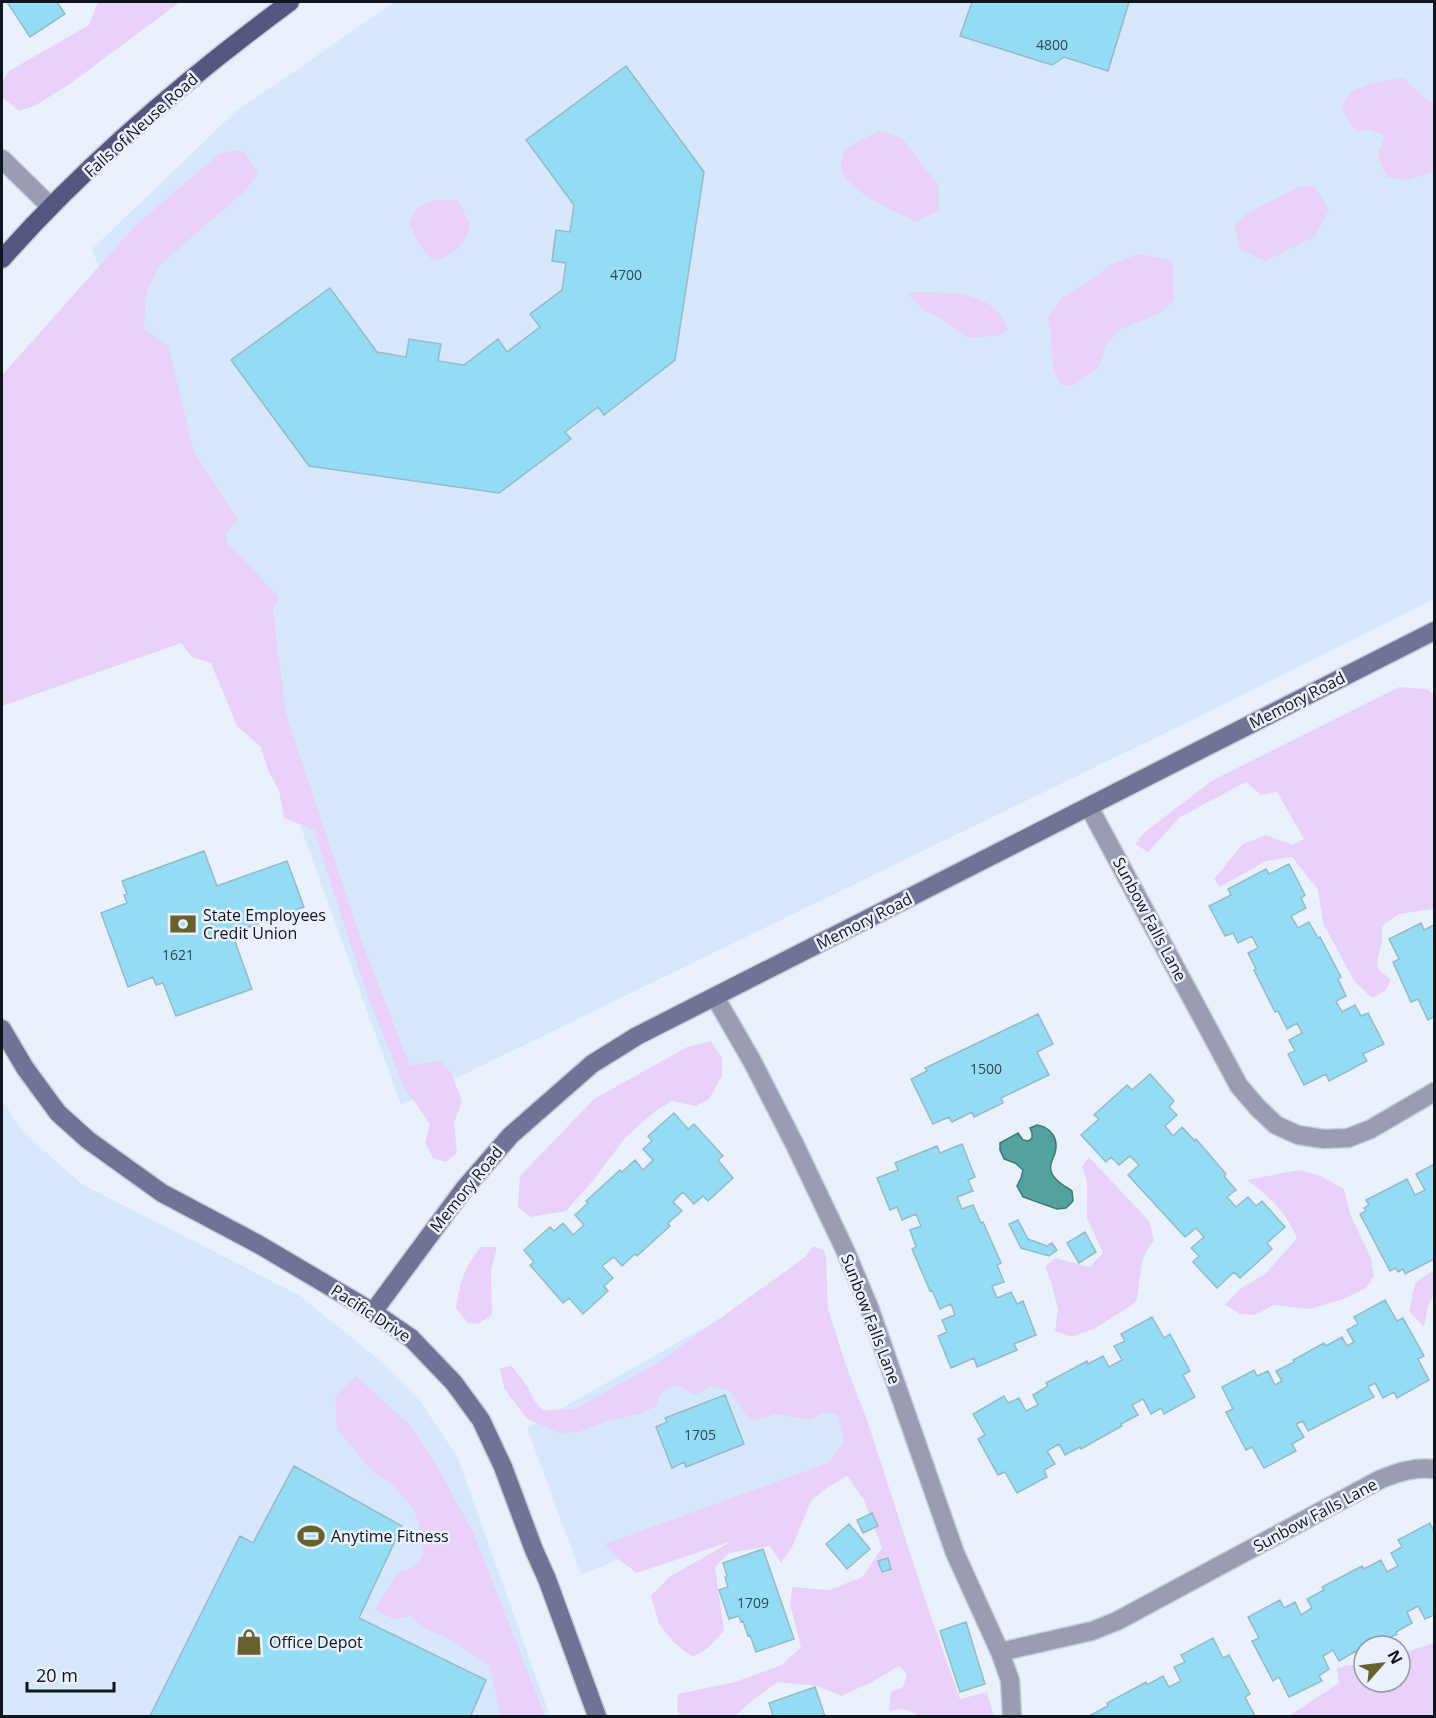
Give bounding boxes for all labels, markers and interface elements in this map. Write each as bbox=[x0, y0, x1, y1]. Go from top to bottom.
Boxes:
house number: 4800 bbox=[1036, 35, 1068, 54]
street label: Falls of Neuse Road bbox=[79, 68, 203, 182]
house number: 4700 bbox=[610, 265, 642, 284]
street label: Memory Road bbox=[1245, 666, 1349, 734]
street label: Sunbow Falls Lane bbox=[1108, 853, 1192, 985]
street label: Memory Road bbox=[812, 887, 916, 955]
place label: State Employees Credit Union bbox=[203, 904, 326, 944]
bank icon: State Employees Credit Union bbox=[168, 909, 198, 939]
house number: 1621 bbox=[162, 945, 194, 964]
house number: 1500 bbox=[970, 1059, 1002, 1078]
street label: Memory Road bbox=[425, 1141, 507, 1237]
street label: Sunbow Falls Lane bbox=[836, 1251, 906, 1387]
street label: Pacific Drive bbox=[327, 1279, 415, 1347]
house number: 1705 bbox=[684, 1425, 716, 1444]
street label: Sunbow Falls Lane bbox=[1249, 1473, 1381, 1557]
sports icon: Anytime Fitness bbox=[296, 1521, 326, 1551]
place label: Anytime Fitness bbox=[331, 1525, 449, 1547]
house number: 1709 bbox=[737, 1593, 769, 1612]
shop icon: Office Depot bbox=[234, 1627, 264, 1657]
place label: Office Depot bbox=[269, 1631, 363, 1653]
north arrow bbox=[1352, 1634, 1412, 1694]
text: N bbox=[1382, 1646, 1408, 1668]
scale bar bbox=[27, 1655, 114, 1693]
text: 20 m bbox=[36, 1663, 78, 1687]

